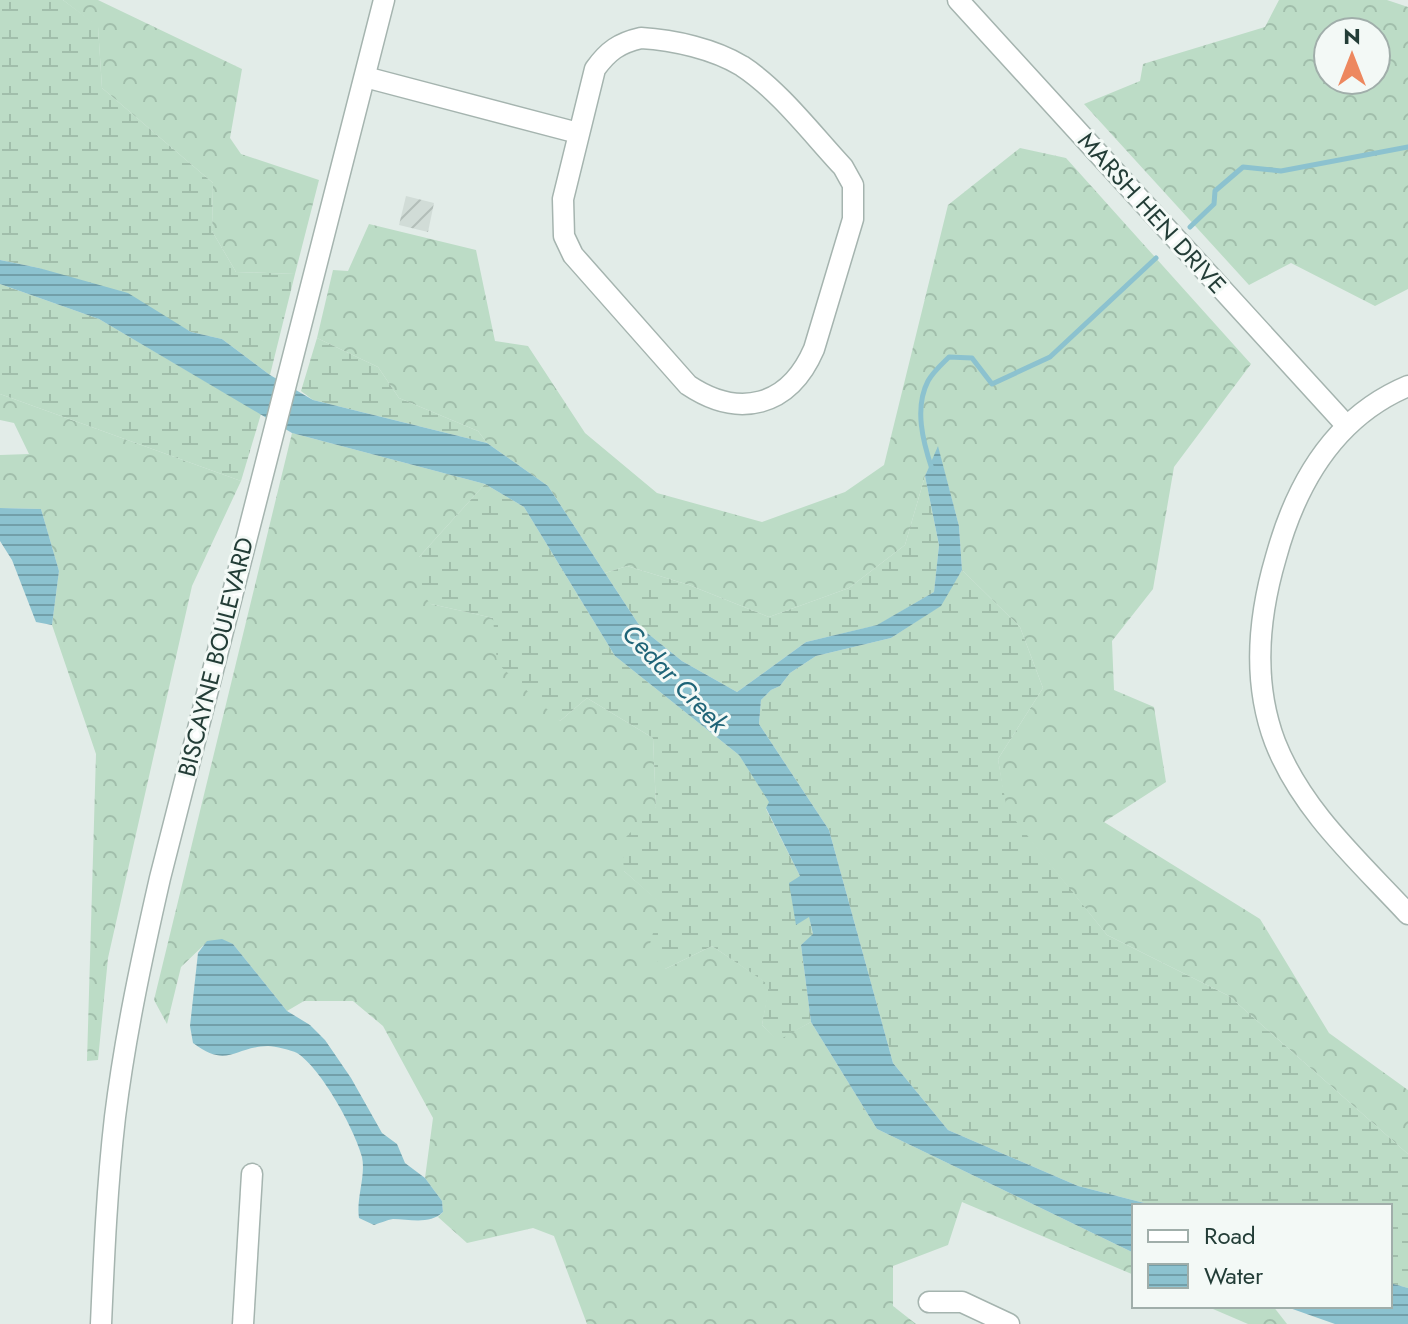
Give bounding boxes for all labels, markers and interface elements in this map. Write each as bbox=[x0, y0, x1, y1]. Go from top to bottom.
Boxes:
north arrow bbox=[1312, 16, 1392, 96]
text: N bbox=[1343, 20, 1361, 52]
street label: MARSH HEN DRIVE bbox=[1070, 124, 1235, 301]
street label: BISCAYNE BOULEVARD bbox=[169, 534, 262, 780]
water label: Cedar Creek bbox=[613, 615, 738, 742]
legend bbox=[1132, 1204, 1392, 1308]
text: Road bbox=[1204, 1218, 1256, 1253]
text: Water bbox=[1204, 1258, 1264, 1293]

